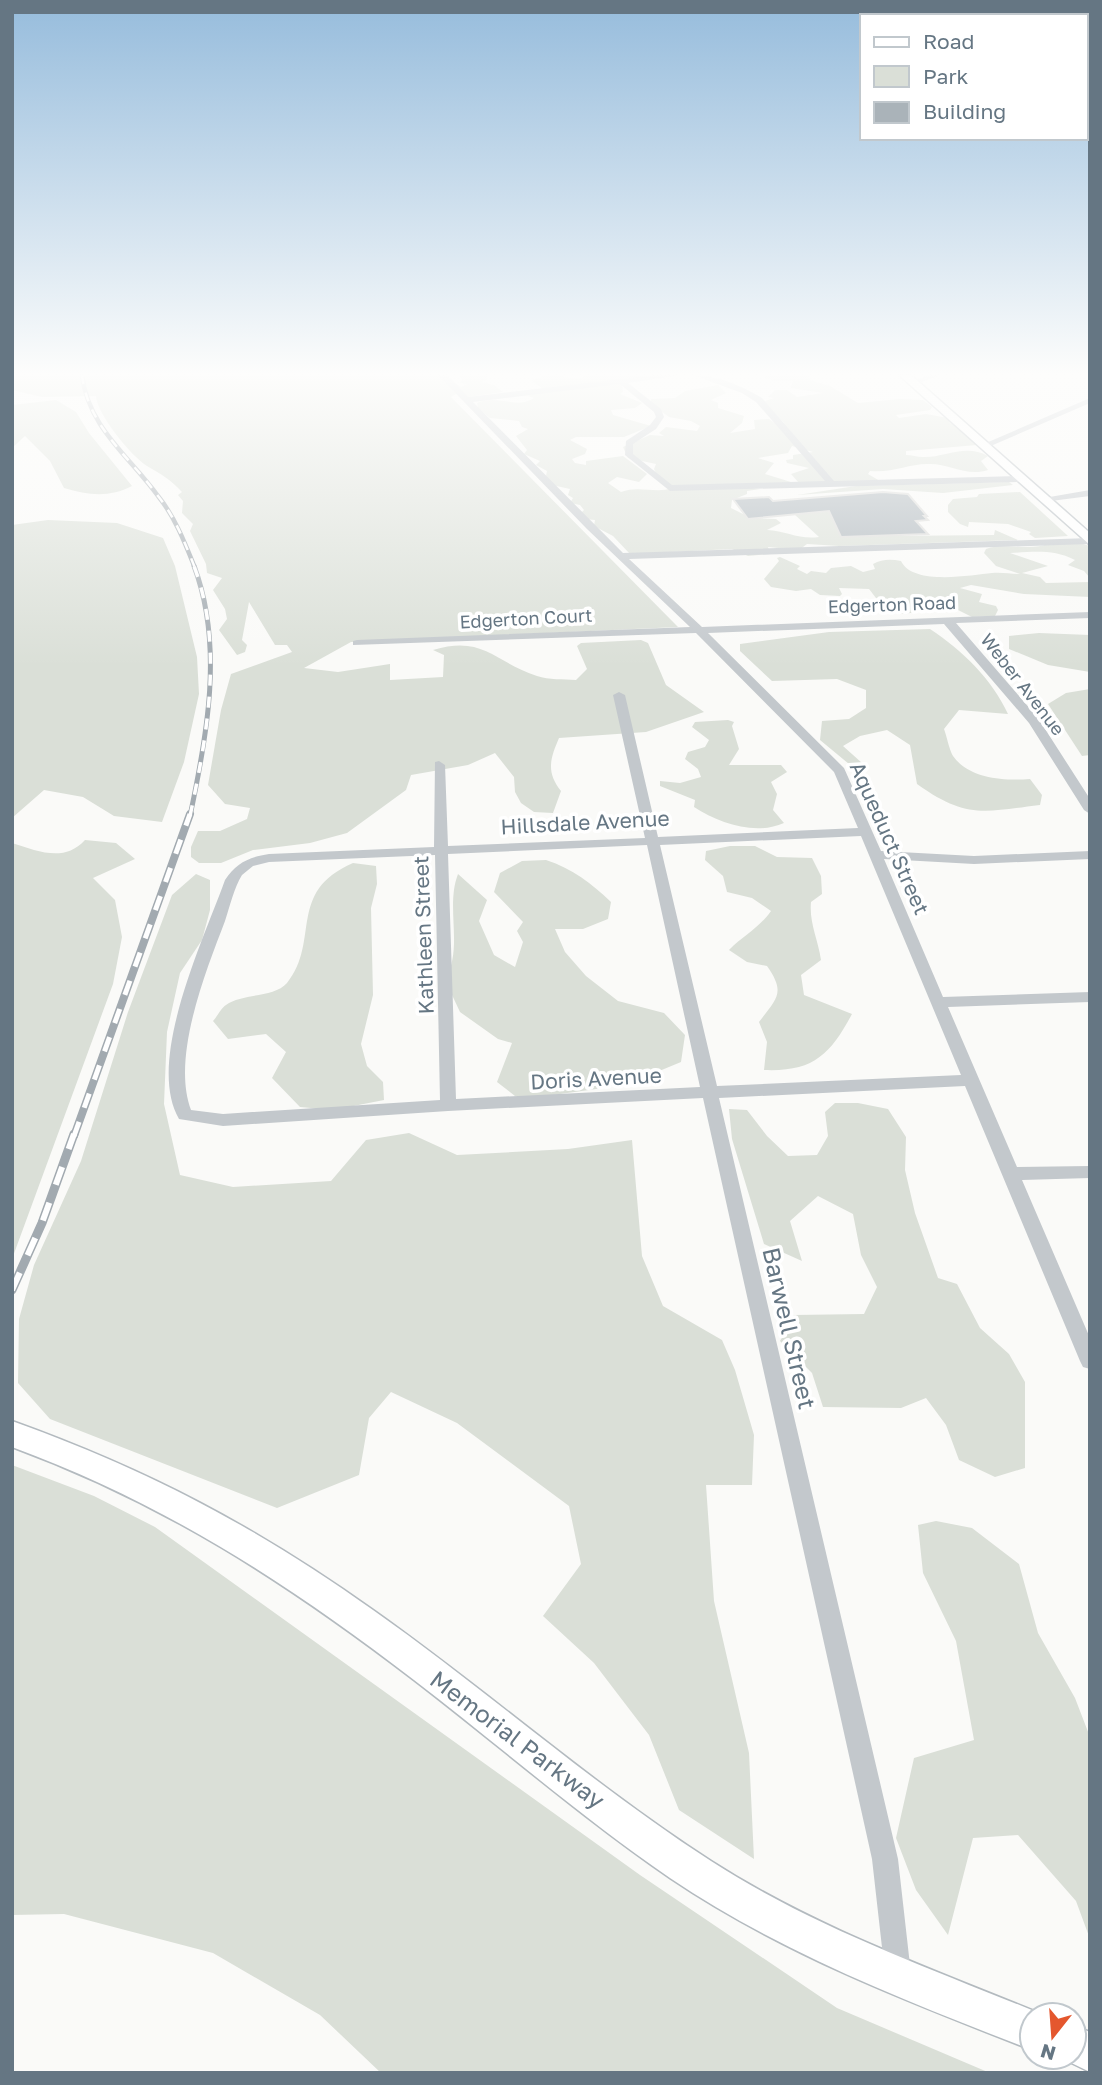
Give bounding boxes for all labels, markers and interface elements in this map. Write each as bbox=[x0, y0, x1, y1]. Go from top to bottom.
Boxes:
legend bbox=[860, 14, 1088, 140]
text: Road bbox=[923, 28, 974, 54]
text: Park bbox=[923, 63, 969, 89]
text: Building bbox=[923, 98, 1006, 124]
street label: Edgerton Road bbox=[827, 591, 957, 617]
street label: Edgerton Court bbox=[459, 604, 593, 632]
street label: Weber Avenue bbox=[976, 629, 1070, 739]
street label: Aqueduct Street bbox=[845, 758, 935, 918]
street label: Hillsdale Avenue bbox=[500, 805, 670, 839]
street label: Kathleen Street bbox=[407, 855, 439, 1015]
street label: Doris Avenue bbox=[530, 1062, 662, 1094]
street label: Barwell Street bbox=[757, 1244, 823, 1412]
street label: Memorial Parkway bbox=[425, 1664, 611, 1814]
north arrow bbox=[1018, 2001, 1088, 2071]
text: N bbox=[1038, 2040, 1058, 2066]

